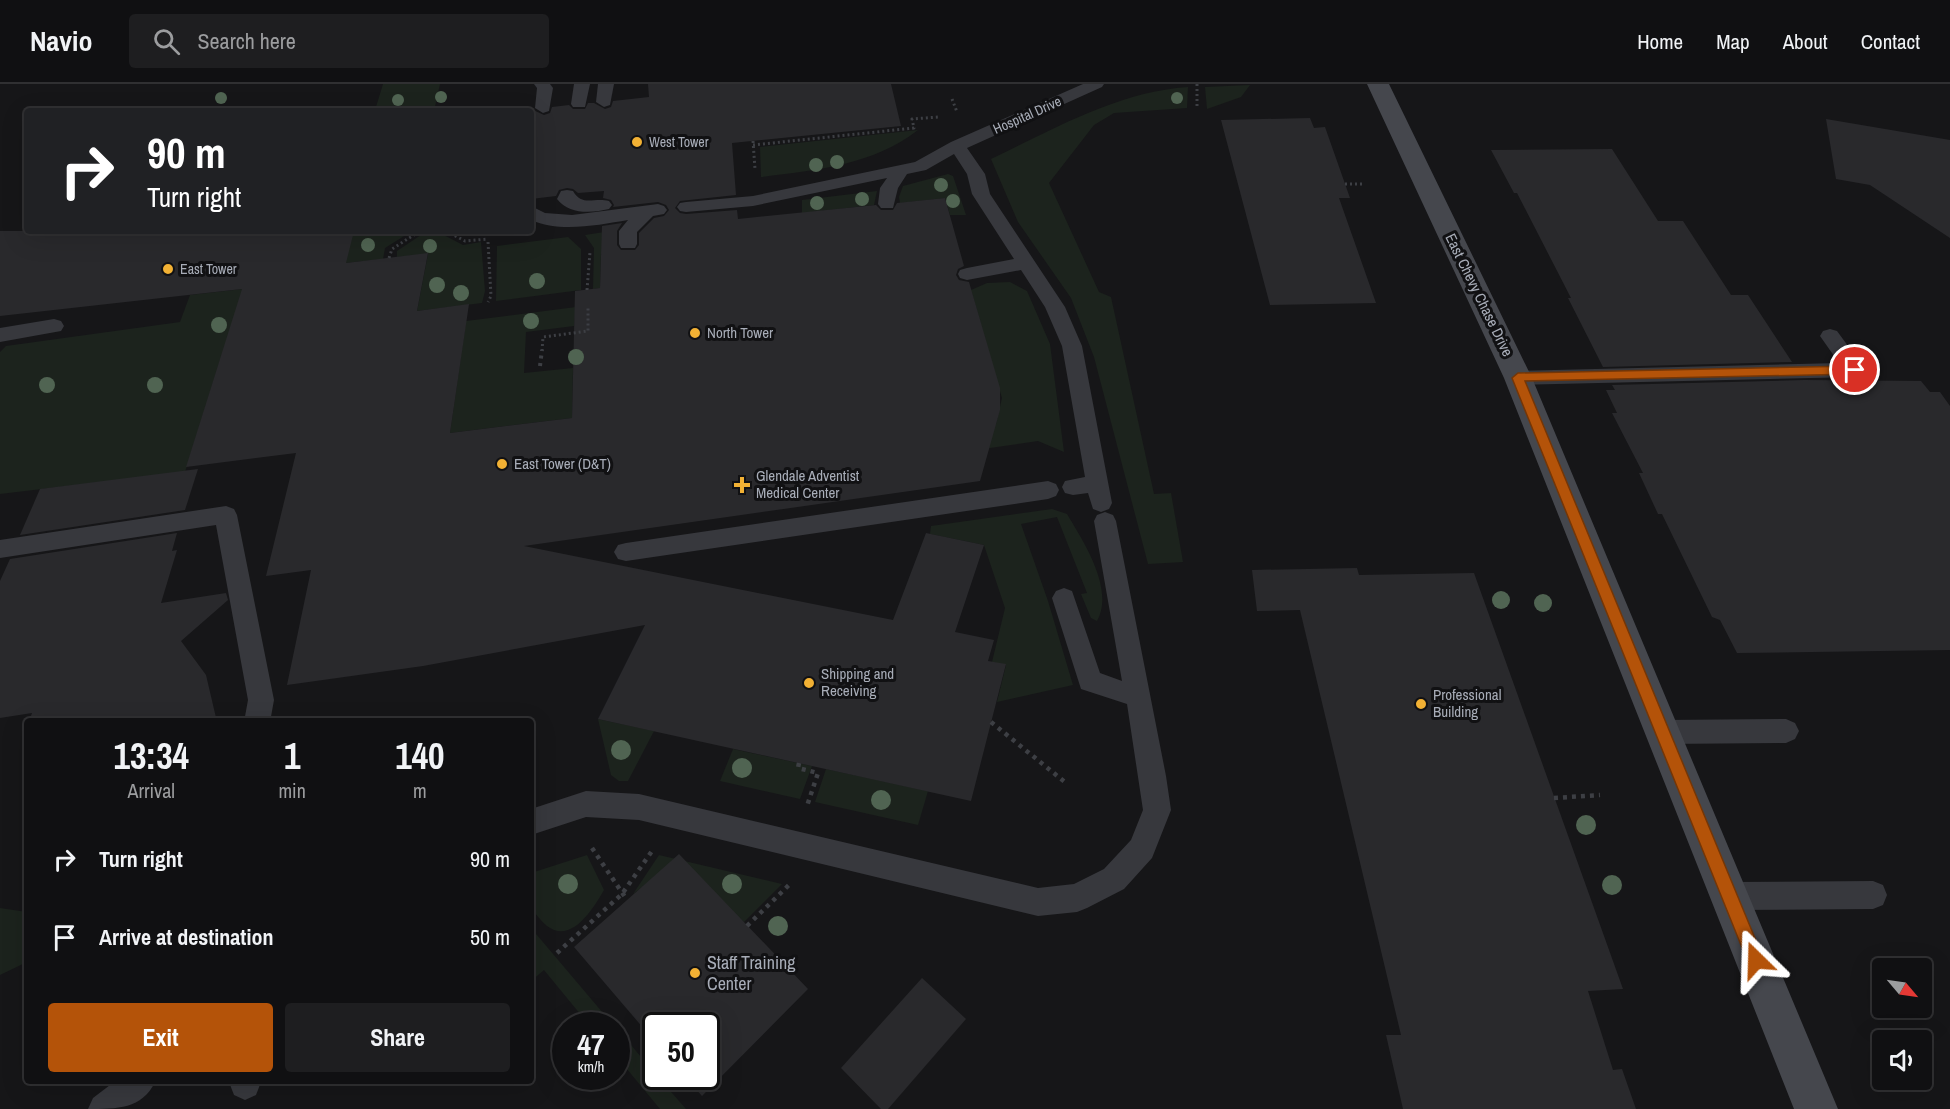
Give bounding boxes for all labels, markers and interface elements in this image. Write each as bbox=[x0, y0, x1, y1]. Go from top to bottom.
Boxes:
search box bbox=[129, 14, 549, 68]
text: Navio bbox=[30, 22, 93, 60]
icon: search bbox=[150, 25, 183, 58]
text: Search here bbox=[198, 26, 296, 56]
text: Home bbox=[1637, 27, 1683, 56]
text: Map bbox=[1716, 27, 1750, 56]
text: About bbox=[1783, 27, 1828, 56]
text: Contact bbox=[1861, 27, 1920, 56]
street label: Hospital Drive bbox=[990, 92, 1064, 138]
text: 90 m bbox=[147, 125, 226, 181]
icon: right bbox=[48, 132, 126, 210]
place label: West Tower bbox=[649, 133, 709, 151]
marker: West Tower bbox=[630, 135, 644, 149]
text: Turn right bbox=[147, 179, 241, 215]
street label: East Chevy Chase Drive bbox=[1440, 230, 1518, 360]
place label: East Tower bbox=[180, 260, 237, 278]
marker: East Tower bbox=[161, 262, 175, 276]
place label: North Tower bbox=[707, 322, 773, 343]
marker: North Tower bbox=[688, 326, 702, 340]
pin bbox=[1829, 344, 1880, 395]
icon: arrive bbox=[1838, 353, 1871, 386]
place label: East Tower (D&T) bbox=[514, 453, 611, 474]
marker: East Tower (D&T) bbox=[495, 457, 509, 471]
place label: Glendale Adventist Medical Center bbox=[756, 465, 860, 503]
marker: Glendale Adventist Medical Center bbox=[733, 476, 751, 494]
place label: Shipping and Receiving bbox=[821, 663, 894, 701]
marker: Shipping and Receiving bbox=[802, 676, 816, 690]
place label: Professional Building bbox=[1433, 684, 1501, 722]
marker: Professional Building bbox=[1414, 697, 1428, 711]
text: 13:34 bbox=[113, 732, 189, 780]
text: 1 bbox=[284, 732, 300, 780]
text: 140 bbox=[395, 732, 445, 780]
text: Arrival bbox=[128, 777, 175, 804]
text: min bbox=[278, 777, 306, 804]
text: m bbox=[413, 777, 427, 804]
icon: right bbox=[48, 843, 81, 876]
text: Turn right bbox=[99, 844, 183, 874]
text: 90 m bbox=[470, 844, 510, 874]
icon: arrive bbox=[48, 921, 81, 954]
text: Arrive at destination bbox=[99, 922, 273, 952]
text: 50 m bbox=[470, 922, 510, 952]
position arrow bbox=[1724, 928, 1788, 992]
place label: Staff Training Center bbox=[707, 950, 796, 996]
north arrow bbox=[1872, 958, 1932, 1018]
map controls bbox=[1872, 958, 1932, 1090]
marker: Staff Training Center bbox=[688, 966, 702, 980]
button: Exit bbox=[48, 1003, 273, 1072]
button: Share bbox=[285, 1003, 510, 1072]
speed limit sign: 50 bbox=[642, 1012, 720, 1090]
text: 47 bbox=[577, 1024, 605, 1064]
button: sound bbox=[1872, 1030, 1932, 1090]
text: km/h bbox=[578, 1056, 604, 1077]

